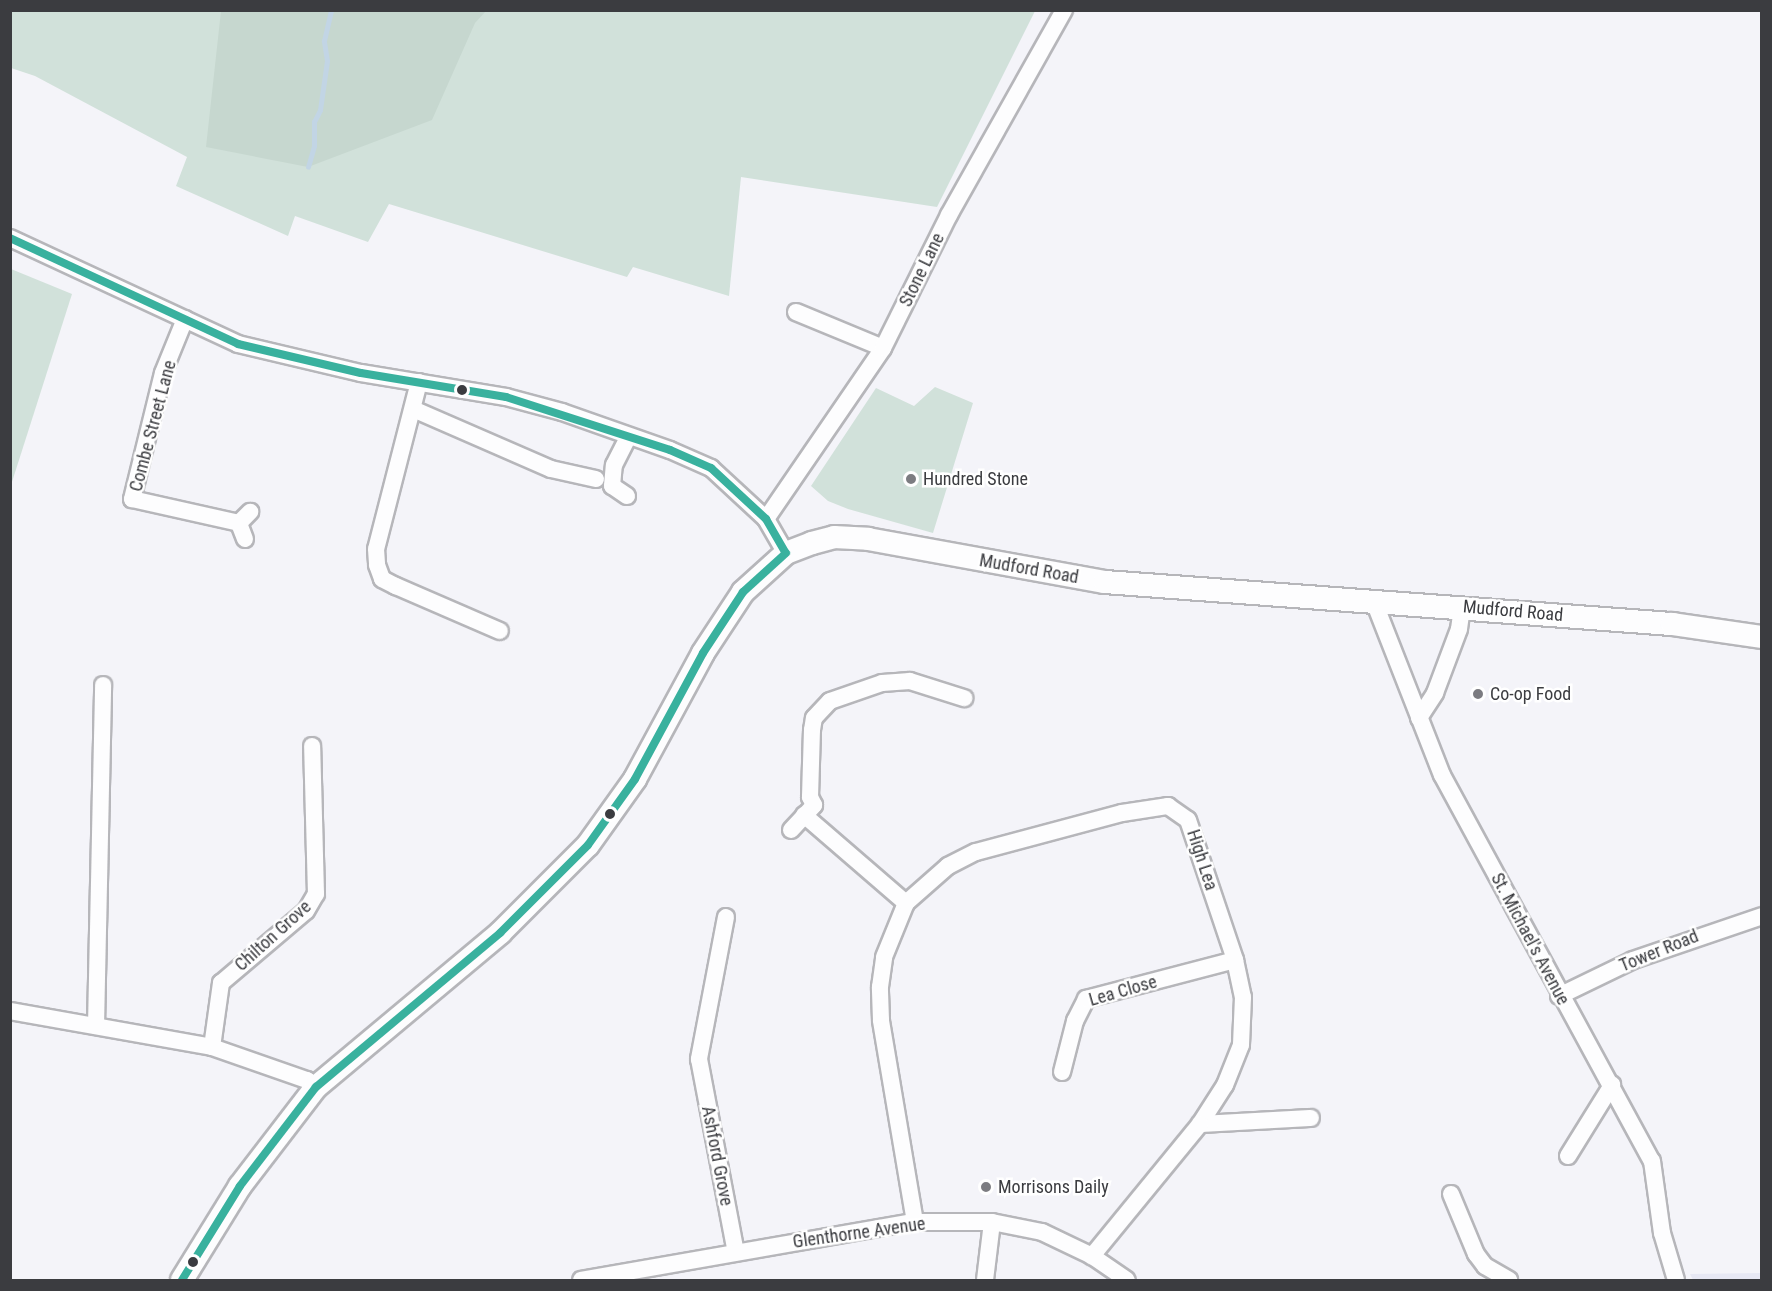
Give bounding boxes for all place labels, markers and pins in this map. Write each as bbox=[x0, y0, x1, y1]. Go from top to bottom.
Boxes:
unlabelled marker bbox=[456, 384, 468, 396]
place label: Hundred Stone bbox=[923, 468, 1028, 490]
marker: Hundred Stone bbox=[904, 472, 918, 486]
place label: Co-op Food bbox=[1490, 683, 1571, 705]
marker: Co-op Food bbox=[1471, 687, 1485, 701]
unlabelled marker bbox=[604, 808, 616, 820]
place label: Morrisons Daily bbox=[998, 1176, 1109, 1198]
marker: Morrisons Daily bbox=[979, 1180, 993, 1194]
unlabelled marker bbox=[187, 1256, 199, 1268]

